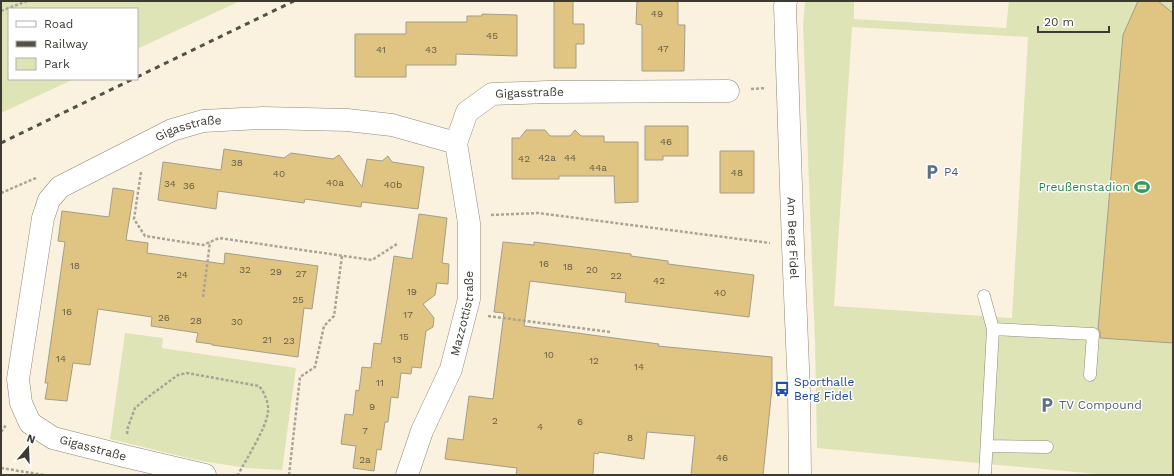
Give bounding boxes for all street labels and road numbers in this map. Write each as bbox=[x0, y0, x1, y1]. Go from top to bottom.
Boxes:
street label: Gigasstraße bbox=[495, 85, 564, 101]
street label: Gigasstraße bbox=[153, 113, 222, 144]
street label: Am Berg Fidel bbox=[784, 197, 801, 279]
street label: Mazzottistraße bbox=[448, 271, 476, 357]
street label: Gigasstraße bbox=[58, 432, 128, 464]

